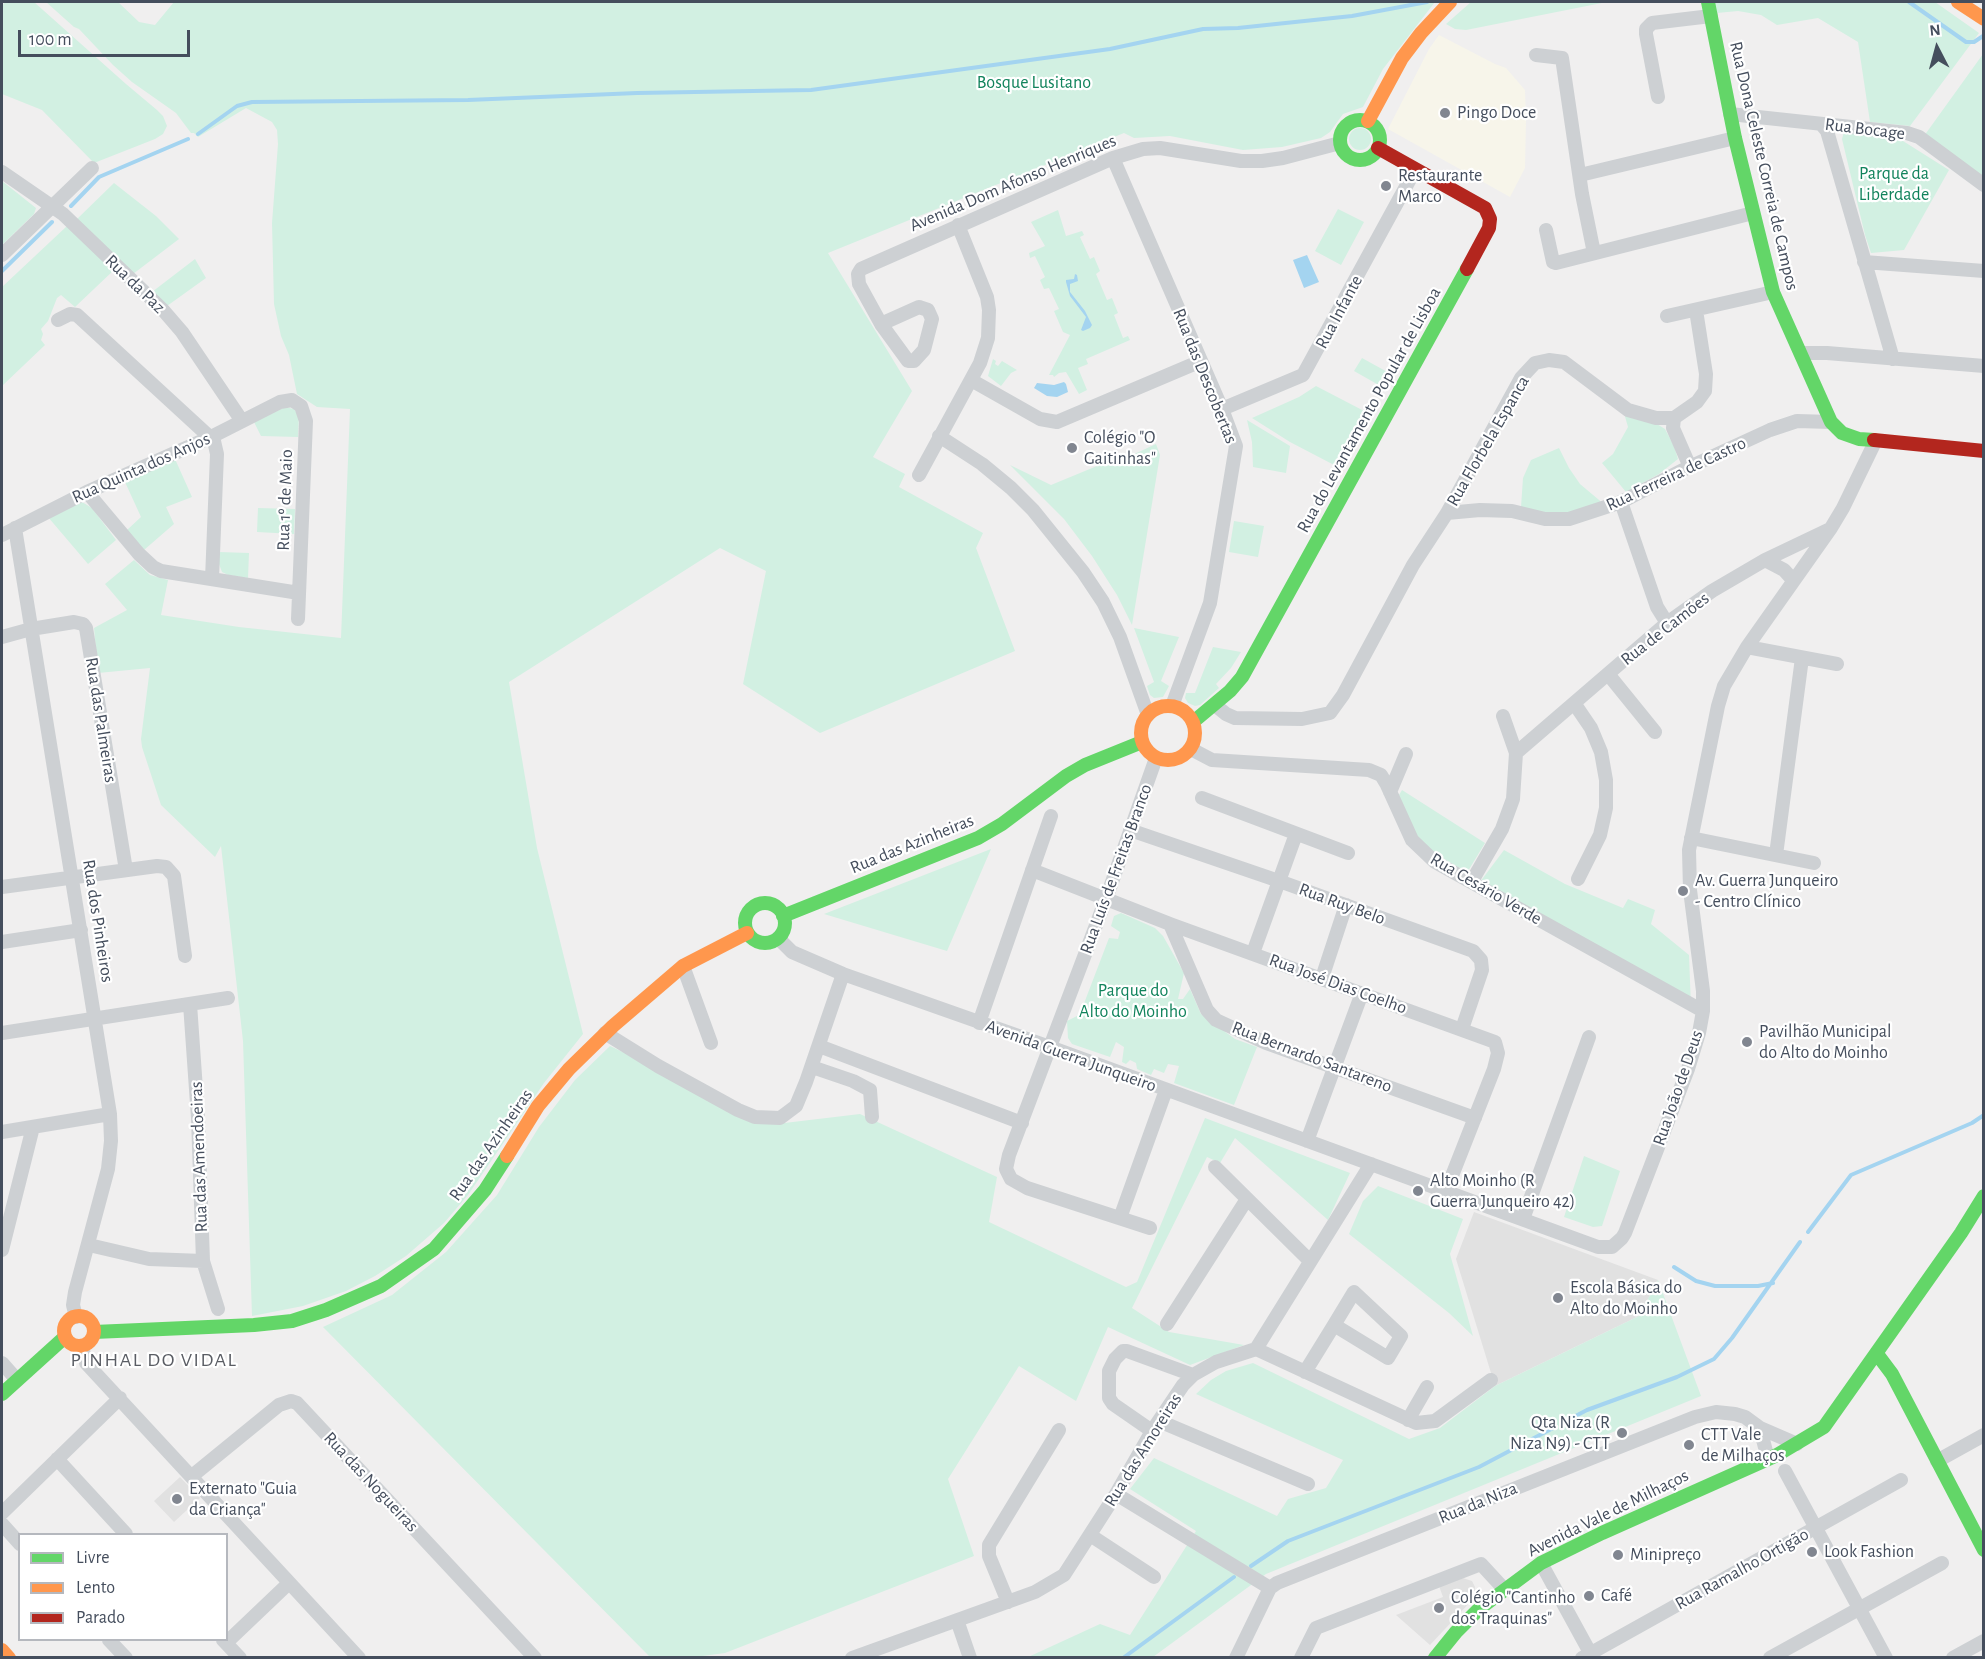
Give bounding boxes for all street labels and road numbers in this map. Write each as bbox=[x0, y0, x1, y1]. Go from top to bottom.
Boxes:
street label: Rua Dona Celeste Correia de Campos bbox=[1725, 39, 1803, 293]
street label: Rua Bocage bbox=[1824, 113, 1906, 145]
street label: Avenida Dom Afonso Henriques bbox=[906, 130, 1120, 236]
street label: Rua da Paz bbox=[100, 250, 170, 318]
street label: Rua Infante bbox=[1311, 271, 1367, 353]
street label: Rua do Levantamento Popular de Lisboa bbox=[1292, 283, 1446, 537]
street label: Rua das Descobertas bbox=[1168, 305, 1242, 447]
street label: Rua Florbela Espanca bbox=[1442, 372, 1534, 510]
street label: Rua Quinta dos Anjos bbox=[69, 428, 213, 508]
street label: Rua Ferreira de Castro bbox=[1603, 432, 1749, 516]
street label: Rua 1º de Maio bbox=[272, 449, 298, 551]
street label: Rua de Camões bbox=[1616, 588, 1714, 670]
street label: Rua das Palmeiras bbox=[80, 656, 122, 784]
street label: Rua Luís de Freitas Branco bbox=[1075, 781, 1157, 957]
street label: Rua das Azinheiras bbox=[847, 809, 977, 879]
street label: Rua Cesário Verde bbox=[1426, 848, 1546, 930]
street label: Rua dos Pinheiros bbox=[78, 858, 118, 984]
street label: Rua Ruy Belo bbox=[1296, 878, 1388, 930]
street label: Rua José Dias Coelho bbox=[1266, 949, 1410, 1019]
street label: Avenida Guerra Junqueiro bbox=[983, 1015, 1159, 1097]
street label: Rua Bernardo Santareno bbox=[1229, 1017, 1395, 1097]
street label: Rua João de Deus bbox=[1648, 1027, 1708, 1149]
street label: Rua das Amendoeiras bbox=[186, 1081, 212, 1233]
street label: Rua das Azinheiras bbox=[444, 1085, 538, 1205]
street label: Rua das Amoreiras bbox=[1099, 1389, 1187, 1511]
street label: Rua das Nogueiras bbox=[319, 1427, 423, 1537]
street label: Avenida Vale de Milhaços bbox=[1524, 1465, 1692, 1561]
street label: Rua da Niza bbox=[1435, 1477, 1521, 1529]
street label: Rua Ramalho Ortigão bbox=[1672, 1523, 1812, 1615]

